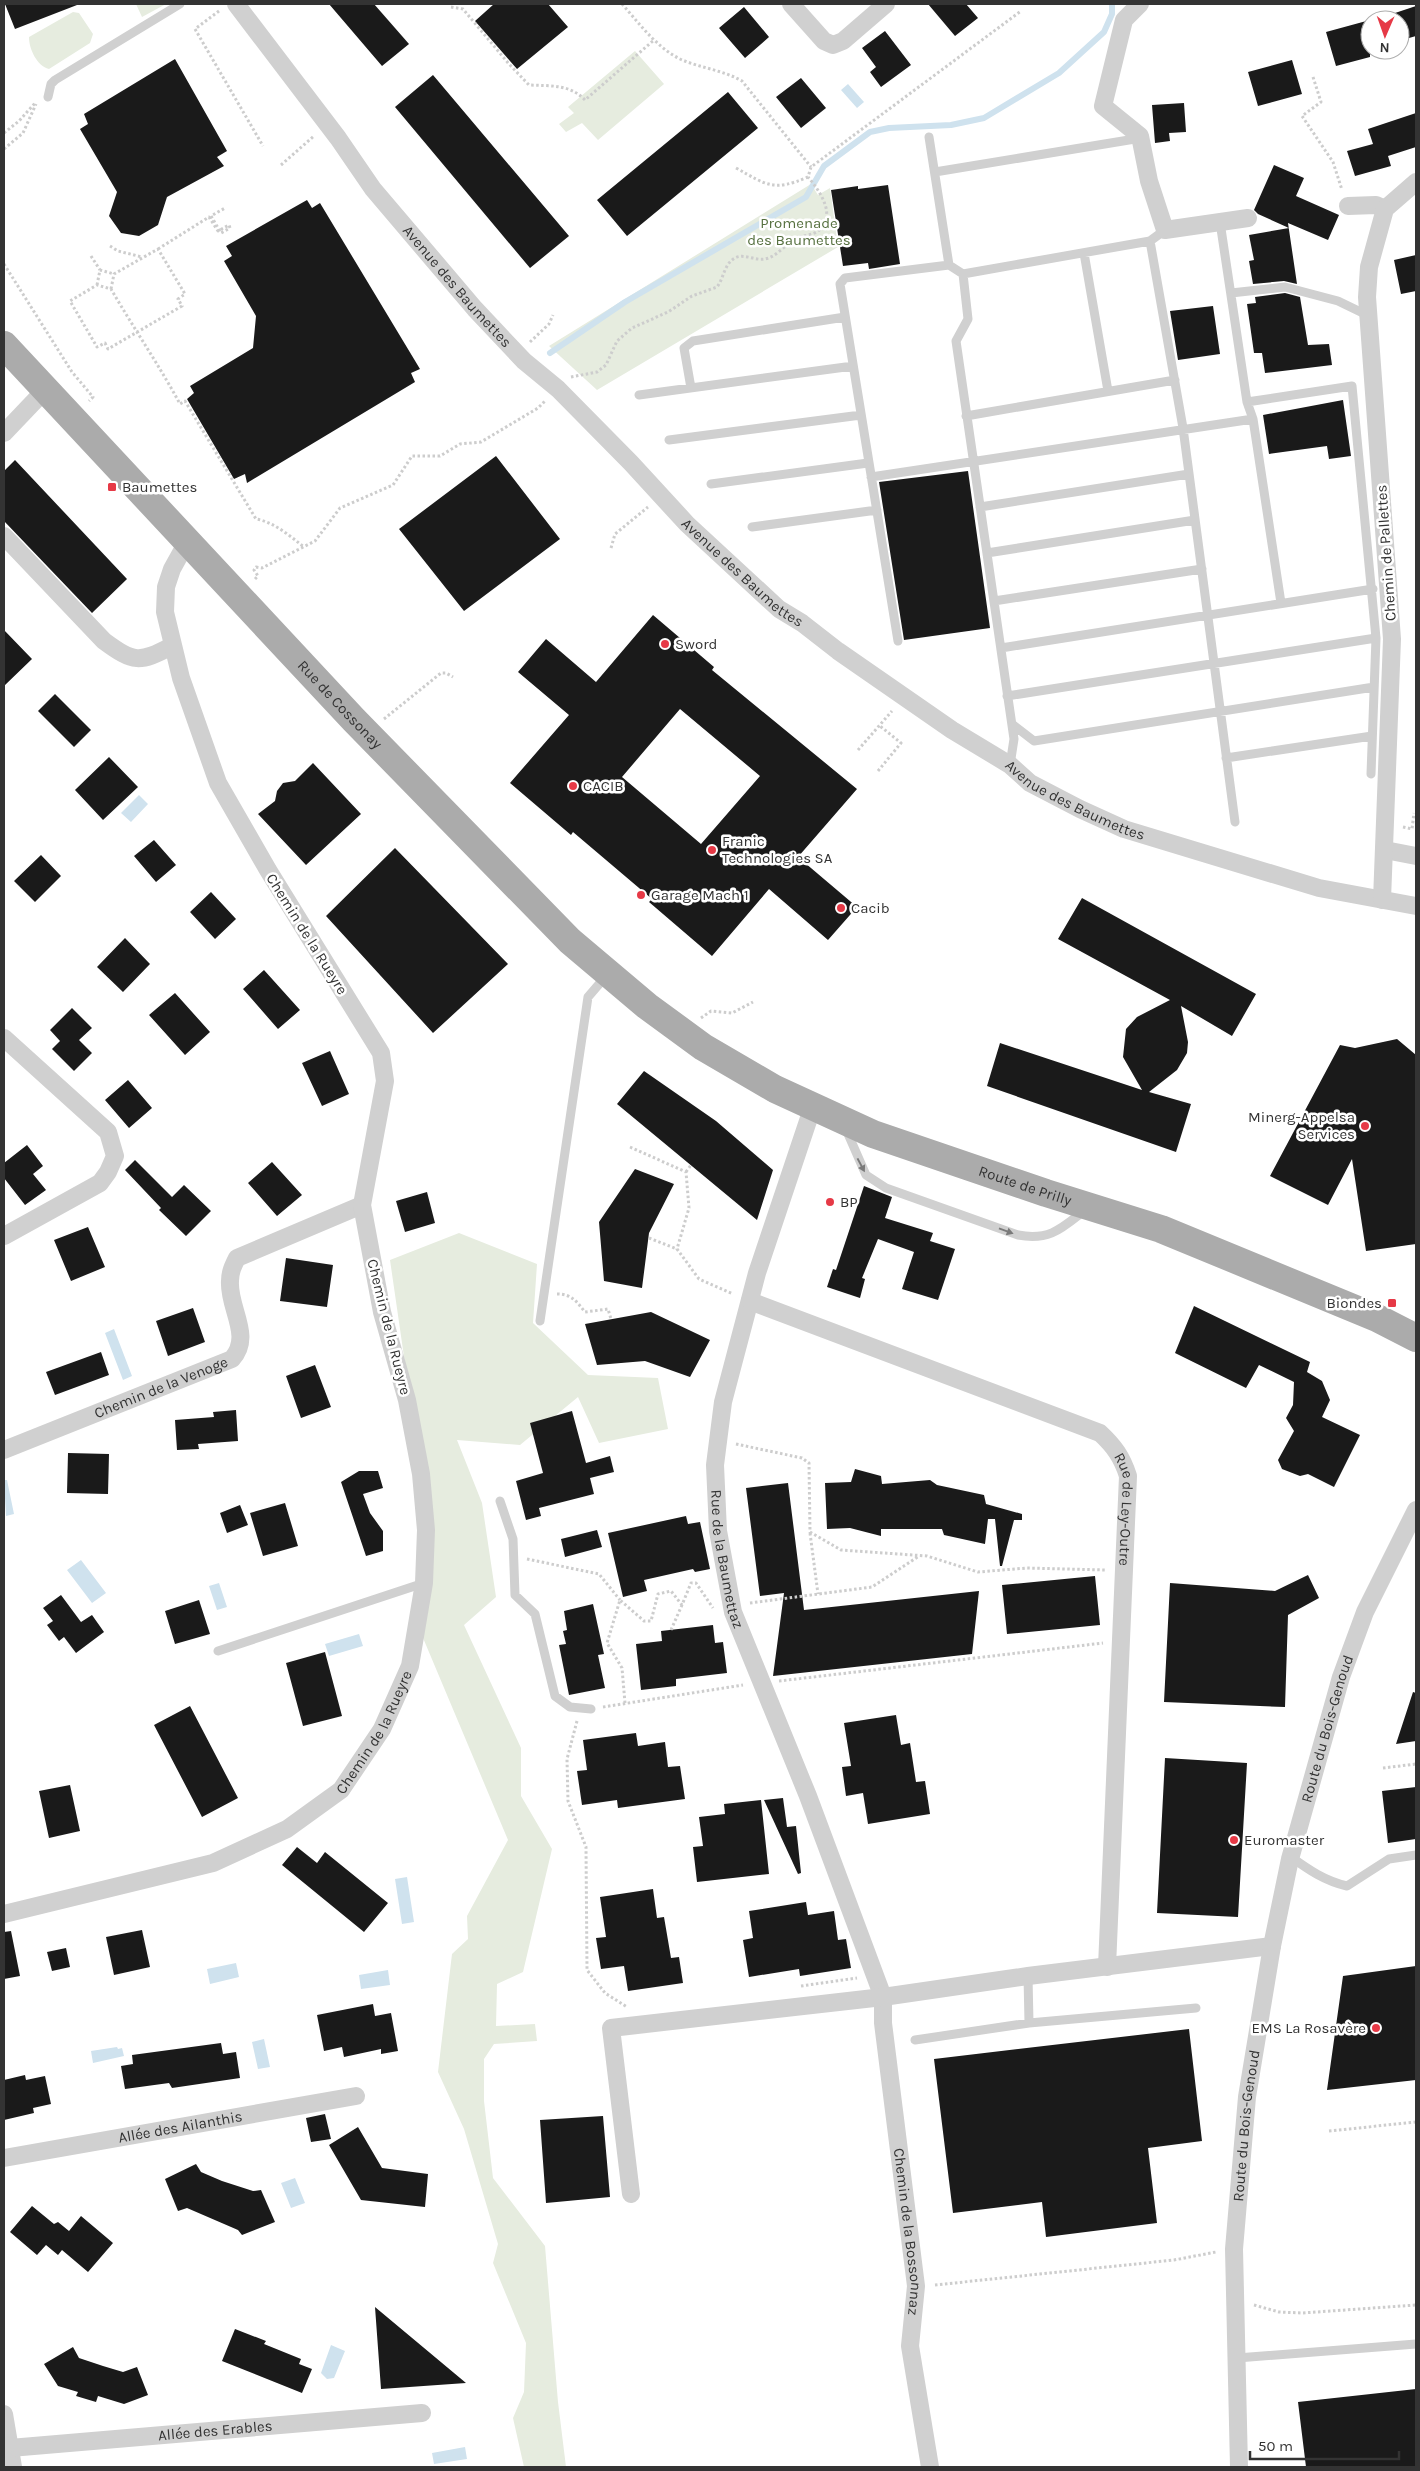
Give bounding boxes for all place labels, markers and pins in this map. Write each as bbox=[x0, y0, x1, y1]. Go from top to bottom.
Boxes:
place label: Baumettes bbox=[122, 478, 197, 496]
marker: Baumettes bbox=[106, 481, 118, 493]
place label: Sword bbox=[675, 635, 717, 653]
marker: Sword bbox=[659, 638, 671, 650]
place label: CACIB bbox=[583, 777, 624, 795]
marker: CACIB bbox=[567, 780, 579, 792]
place label: Franic Technologies SA bbox=[722, 832, 833, 867]
marker: Franic Technologies SA bbox=[706, 844, 718, 856]
place label: Garage Mach 1 bbox=[651, 886, 749, 904]
marker: Garage Mach 1 bbox=[635, 889, 647, 901]
place label: Cacib bbox=[851, 899, 890, 917]
marker: Cacib bbox=[835, 902, 847, 914]
place label: Minerg-Appelsa Services bbox=[1248, 1108, 1355, 1143]
marker: Minerg-Appelsa Services bbox=[1359, 1120, 1371, 1132]
place label: BP bbox=[840, 1193, 858, 1211]
marker: BP bbox=[824, 1196, 836, 1208]
place label: Biondes bbox=[1326, 1294, 1382, 1312]
marker: Biondes bbox=[1386, 1297, 1398, 1309]
place label: Euromaster bbox=[1244, 1831, 1325, 1849]
marker: Euromaster bbox=[1228, 1834, 1240, 1846]
place label: EMS La Rosavère bbox=[1252, 2019, 1366, 2037]
marker: EMS La Rosavère bbox=[1370, 2022, 1382, 2034]

